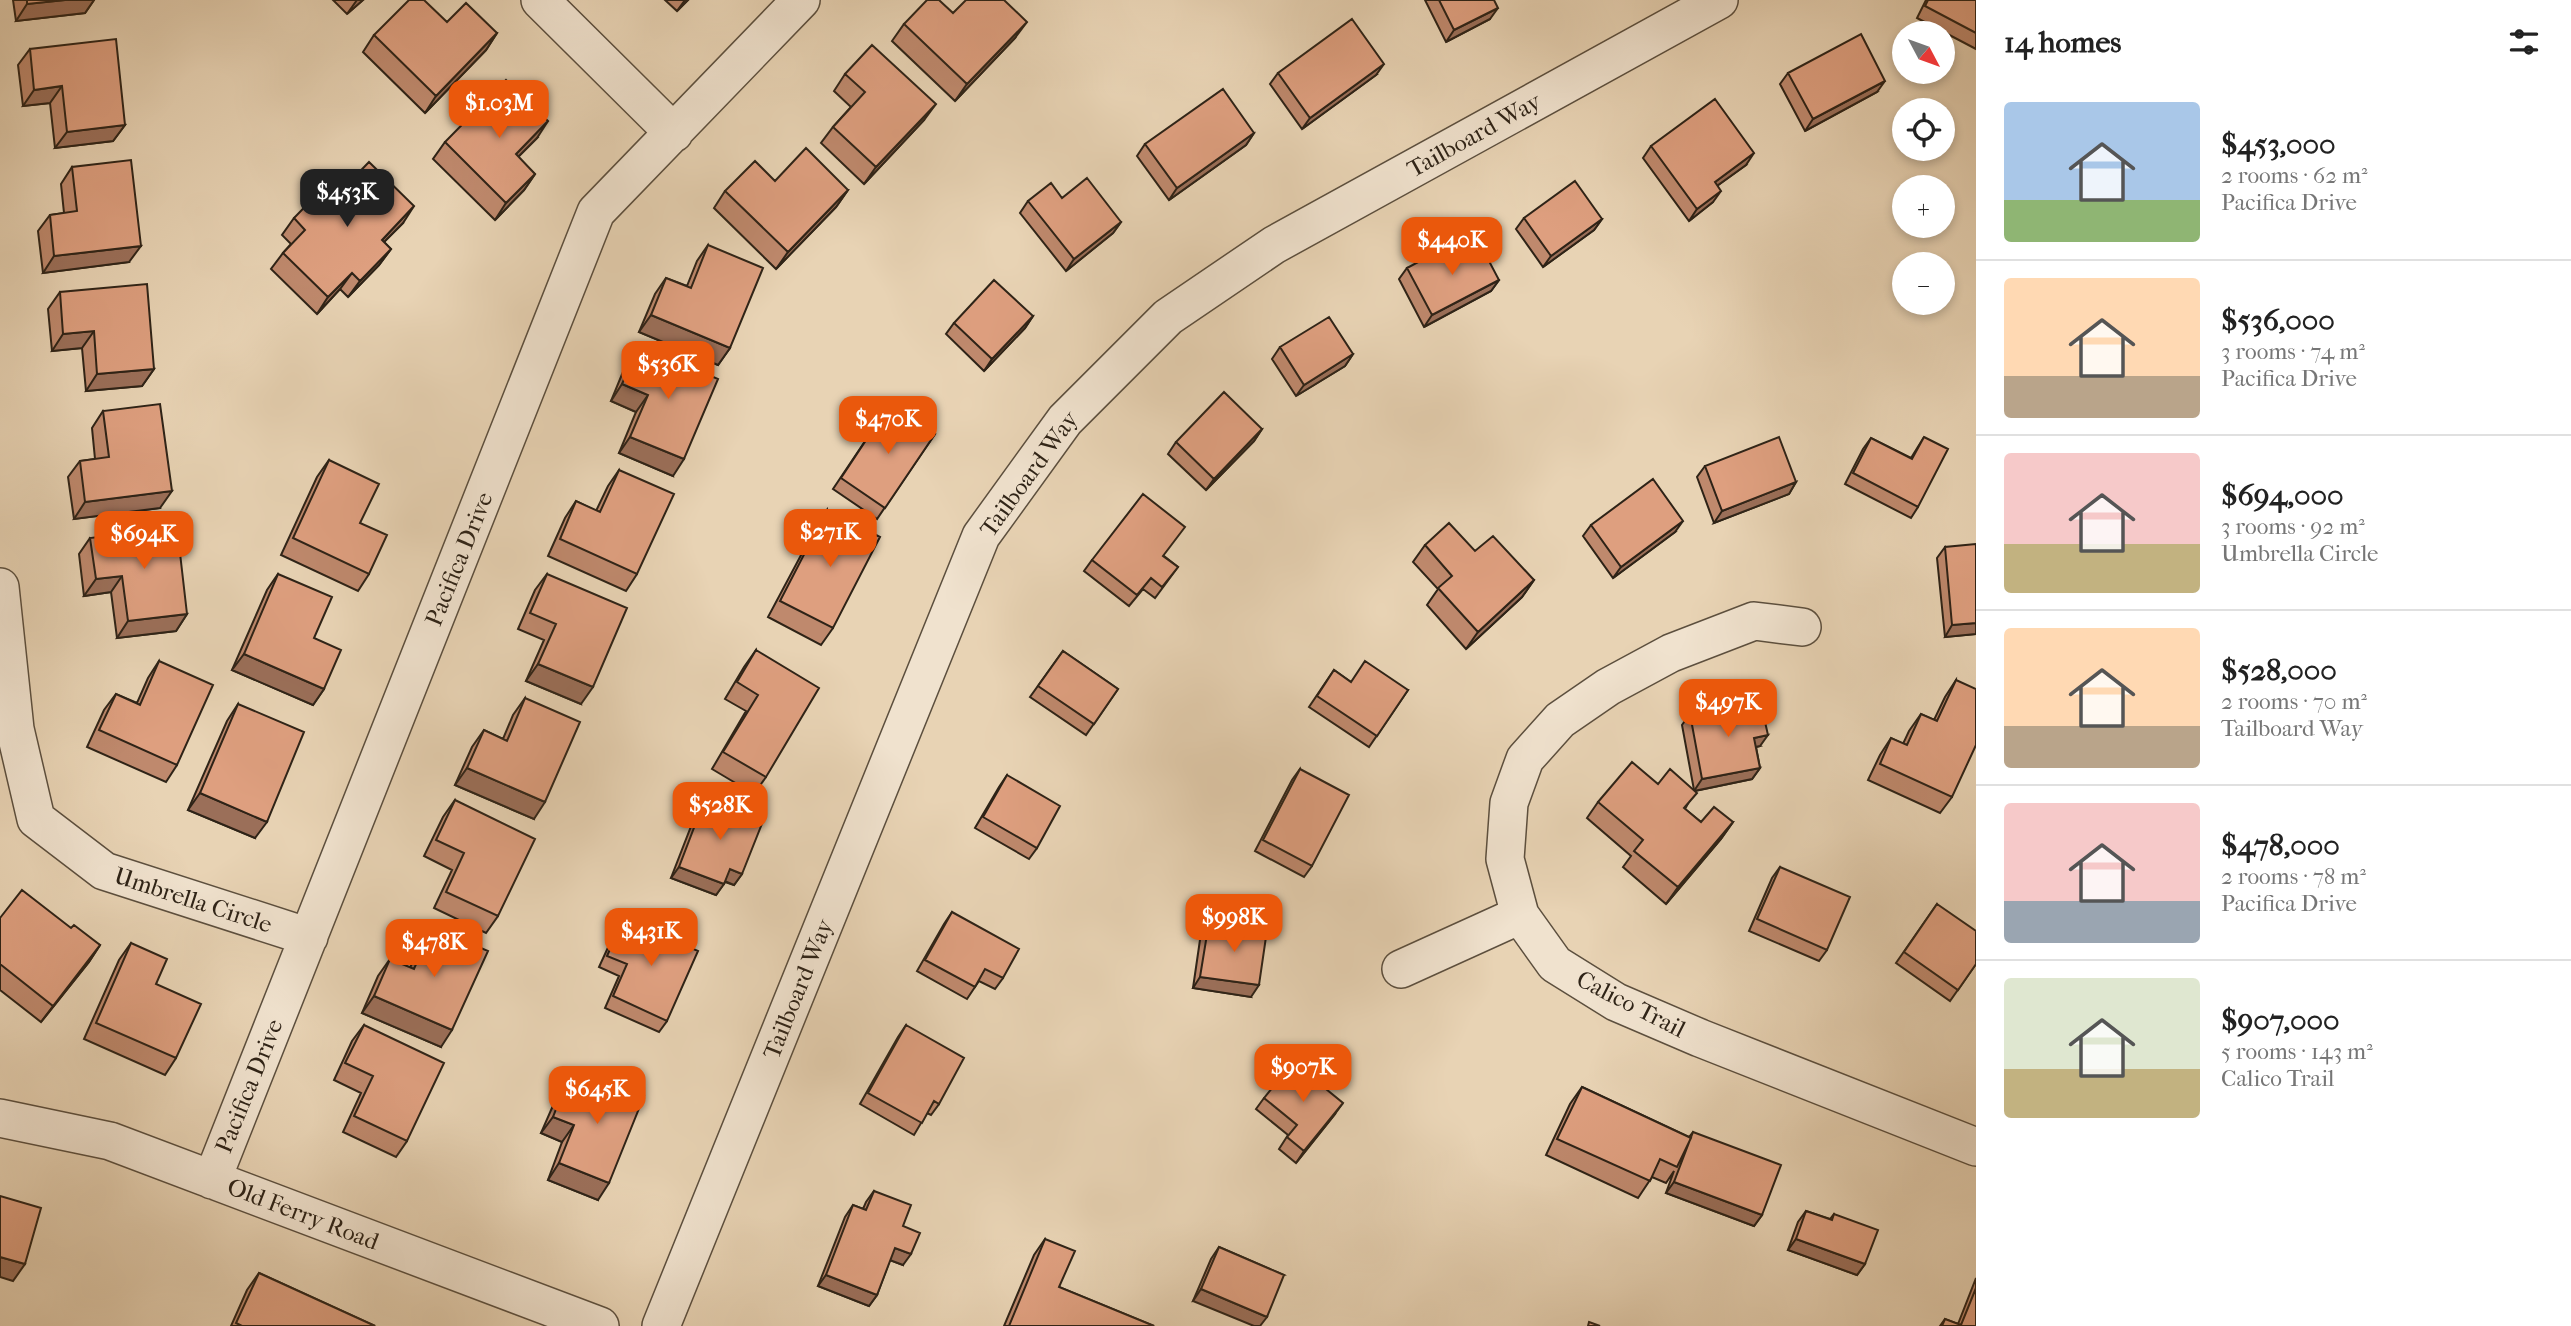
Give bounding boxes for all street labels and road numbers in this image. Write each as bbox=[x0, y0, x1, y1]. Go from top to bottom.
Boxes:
street label: Tailboard Way bbox=[1402, 86, 1547, 183]
street label: Tailboard Way bbox=[974, 405, 1085, 542]
street label: Pacifica Drive bbox=[419, 488, 499, 630]
street label: Umbrella Circle bbox=[111, 861, 276, 939]
street label: Tailboard Way bbox=[757, 914, 839, 1063]
street label: Calico Trail bbox=[1572, 965, 1690, 1043]
street label: Pacifica Drive bbox=[209, 1015, 289, 1157]
street label: Old Ferry Road bbox=[223, 1172, 384, 1256]

